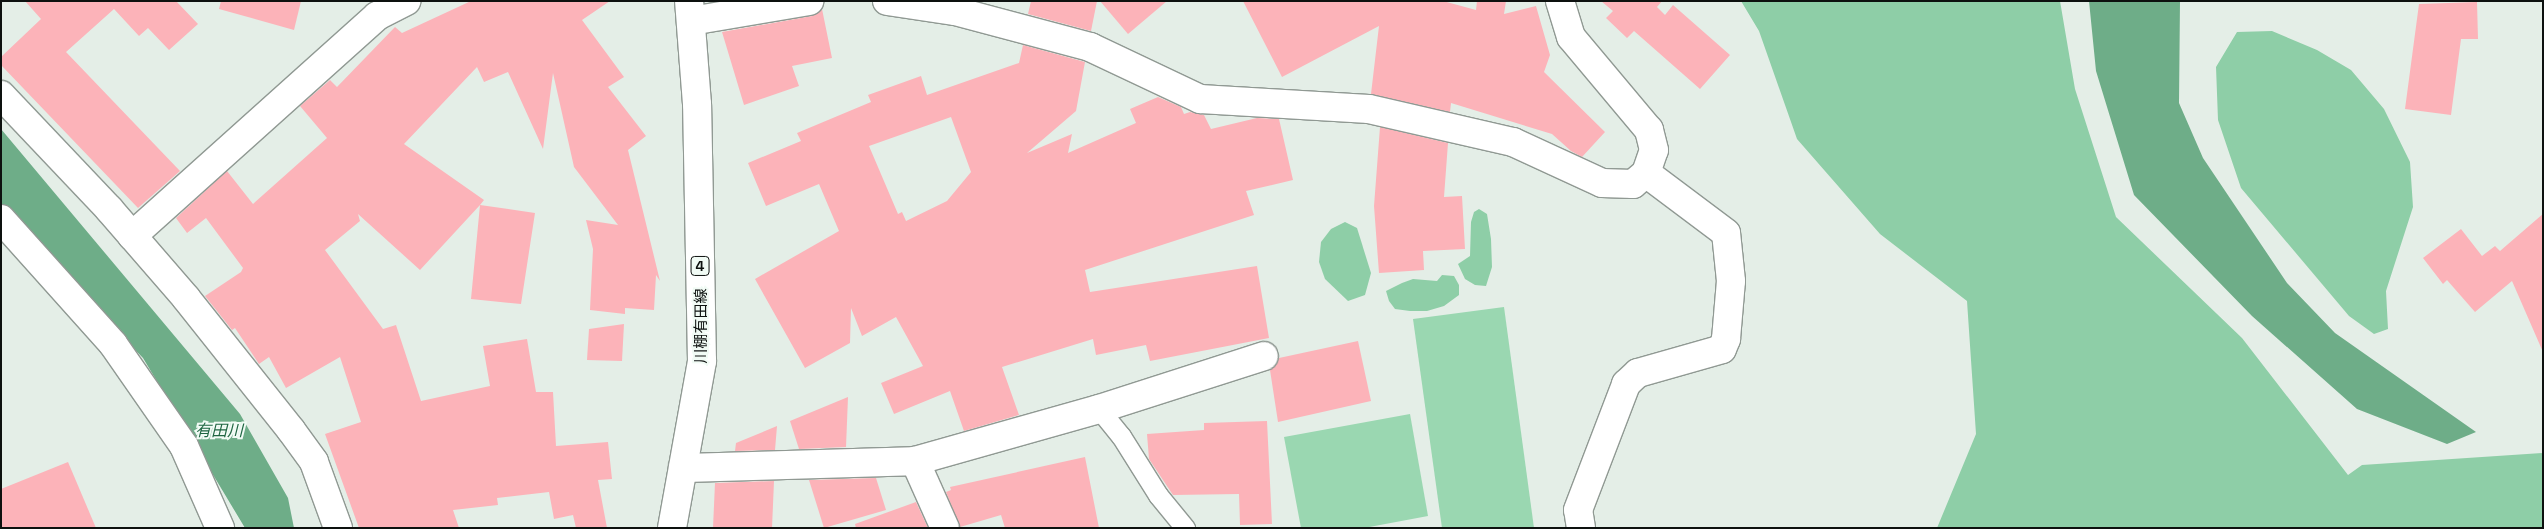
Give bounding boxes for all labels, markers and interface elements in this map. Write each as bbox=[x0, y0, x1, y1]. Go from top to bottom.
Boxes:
road number: 4 bbox=[690, 255, 710, 278]
street label: 川棚有田線 bbox=[692, 289, 710, 363]
water label: 有田川 bbox=[195, 421, 243, 441]

